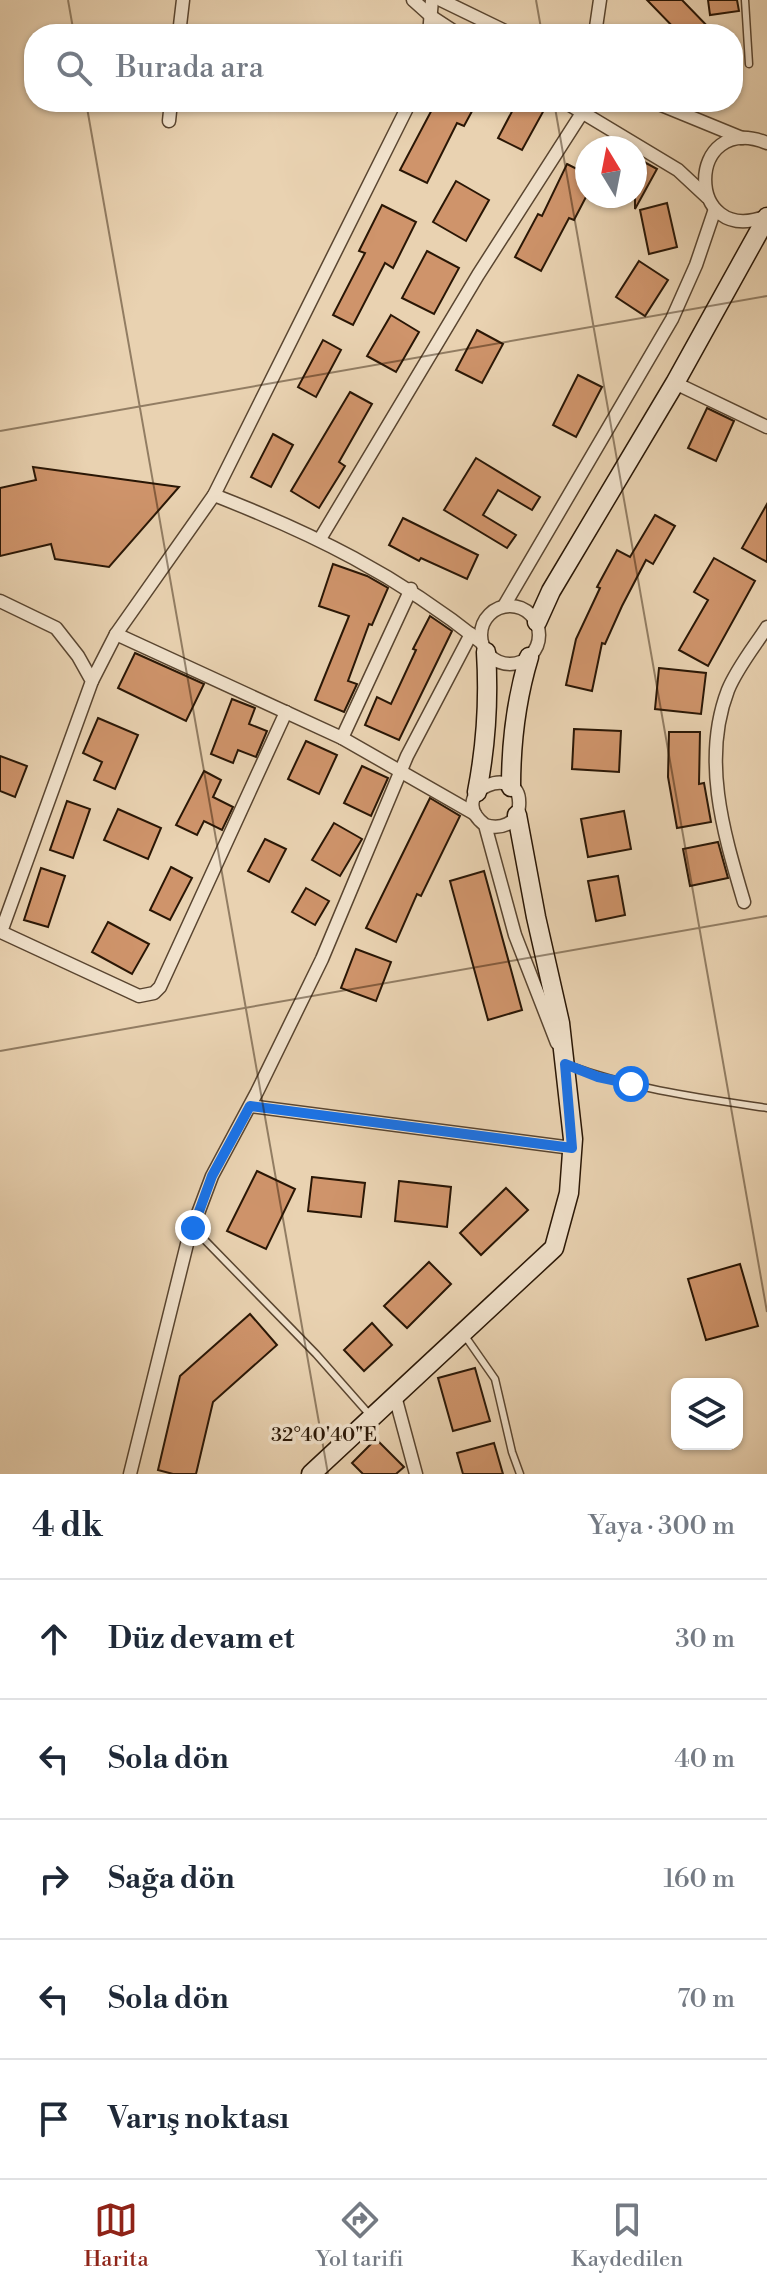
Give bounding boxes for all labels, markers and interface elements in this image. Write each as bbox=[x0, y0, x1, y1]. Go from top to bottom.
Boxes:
search box bbox=[24, 24, 743, 112]
icon: search bbox=[52, 46, 96, 90]
text: Burada ara bbox=[116, 49, 264, 87]
north arrow bbox=[575, 136, 647, 208]
route start bbox=[613, 1066, 649, 1102]
route end bbox=[175, 1210, 211, 1246]
map controls bbox=[671, 1378, 743, 1450]
button: layers bbox=[671, 1378, 743, 1450]
text: 32°40'40"E bbox=[271, 1423, 377, 1448]
text: 4 dk bbox=[32, 1505, 103, 1547]
text: Yaya · 300 m bbox=[589, 1510, 735, 1542]
icon: ahead bbox=[32, 1617, 76, 1661]
text: Düz devam et bbox=[108, 1620, 294, 1658]
text: 30 m bbox=[675, 1623, 735, 1655]
icon: left bbox=[32, 1737, 76, 1781]
text: Sola dön bbox=[108, 1740, 229, 1778]
text: 40 m bbox=[674, 1743, 735, 1775]
icon: right bbox=[32, 1857, 76, 1901]
text: Sağa dön bbox=[108, 1860, 235, 1898]
text: 160 m bbox=[664, 1863, 735, 1895]
icon: left bbox=[32, 1977, 76, 2021]
text: Sola dön bbox=[108, 1980, 229, 2018]
text: 70 m bbox=[677, 1983, 735, 2015]
icon: arrive bbox=[32, 2097, 76, 2141]
text: Varış noktası bbox=[108, 2100, 289, 2138]
tab: Harita bbox=[84, 2198, 149, 2273]
tab: Yol tarifi bbox=[316, 2198, 403, 2273]
tab: Kaydedilen bbox=[571, 2198, 683, 2273]

